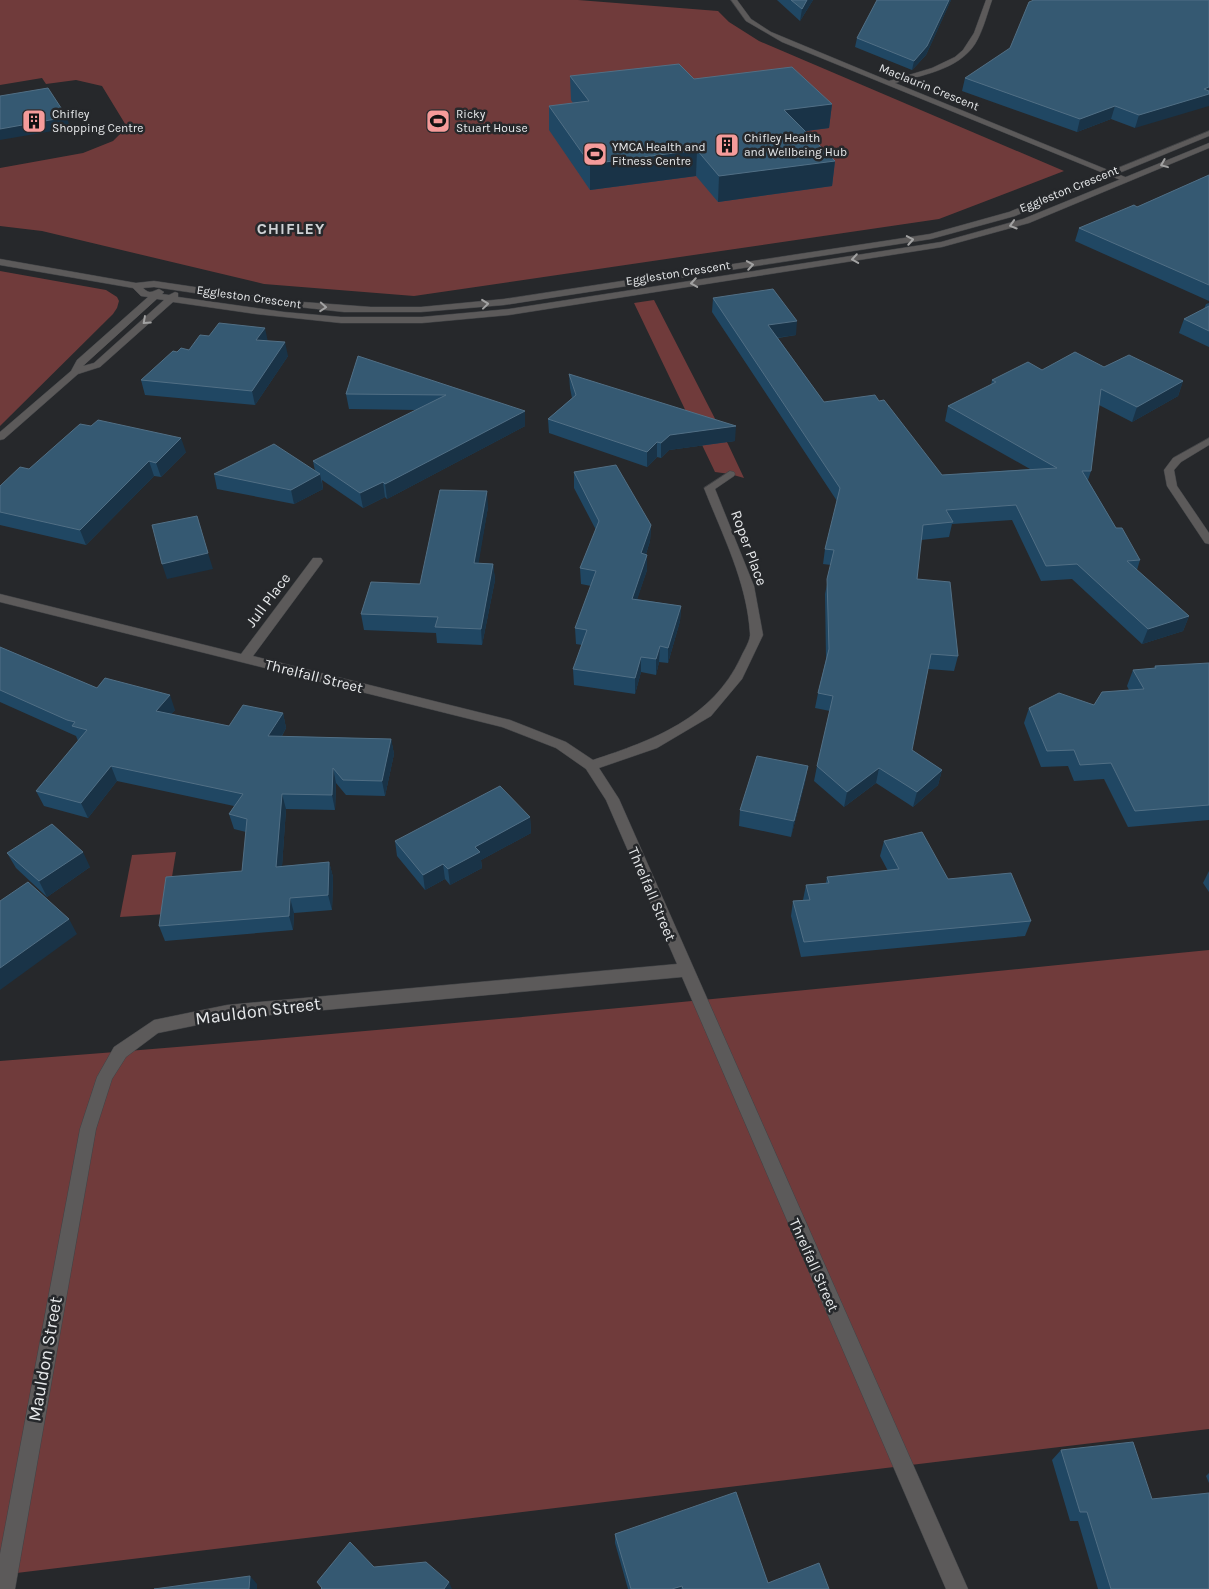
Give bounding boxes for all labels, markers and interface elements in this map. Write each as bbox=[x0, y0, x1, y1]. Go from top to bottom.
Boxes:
street label: Maclaurin Crescent bbox=[877, 61, 981, 114]
place label: Chifley Shopping Centre bbox=[52, 107, 143, 135]
place label: Ricky Stuart House bbox=[456, 107, 528, 135]
building icon: Chifley Shopping Centre bbox=[21, 108, 47, 134]
sports icon: Ricky Stuart House bbox=[425, 108, 451, 134]
place label: Chifley Health and Wellbeing Hub bbox=[744, 131, 847, 159]
building icon: Chifley Health and Wellbeing Hub bbox=[714, 132, 740, 158]
place label: YMCA Health and Fitness Centre bbox=[612, 140, 706, 168]
sports icon: YMCA Health and Fitness Centre bbox=[582, 141, 608, 167]
one-way arrow bbox=[1160, 157, 1169, 168]
street label: Eggleston Crescent bbox=[1017, 163, 1121, 215]
district label: CHIFLEY bbox=[257, 219, 325, 238]
one-way arrow bbox=[1010, 219, 1018, 229]
one-way arrow bbox=[906, 235, 914, 245]
one-way arrow bbox=[850, 253, 858, 264]
street label: Eggleston Crescent bbox=[625, 258, 732, 288]
one-way arrow bbox=[745, 260, 754, 270]
one-way arrow bbox=[690, 278, 699, 288]
street label: Eggleston Crescent bbox=[196, 283, 303, 311]
one-way arrow bbox=[481, 299, 489, 310]
one-way arrow bbox=[319, 302, 327, 313]
one-way arrow bbox=[143, 315, 152, 324]
street label: Roper Place bbox=[727, 508, 771, 588]
street label: Jull Place bbox=[242, 569, 294, 631]
street label: Threlfall Street bbox=[263, 655, 365, 697]
street label: Threlfall Street bbox=[624, 844, 680, 944]
street label: Mauldon Street bbox=[194, 992, 322, 1030]
street label: Threlfall Street bbox=[785, 1215, 843, 1315]
street label: Mauldon Street bbox=[23, 1295, 67, 1423]

